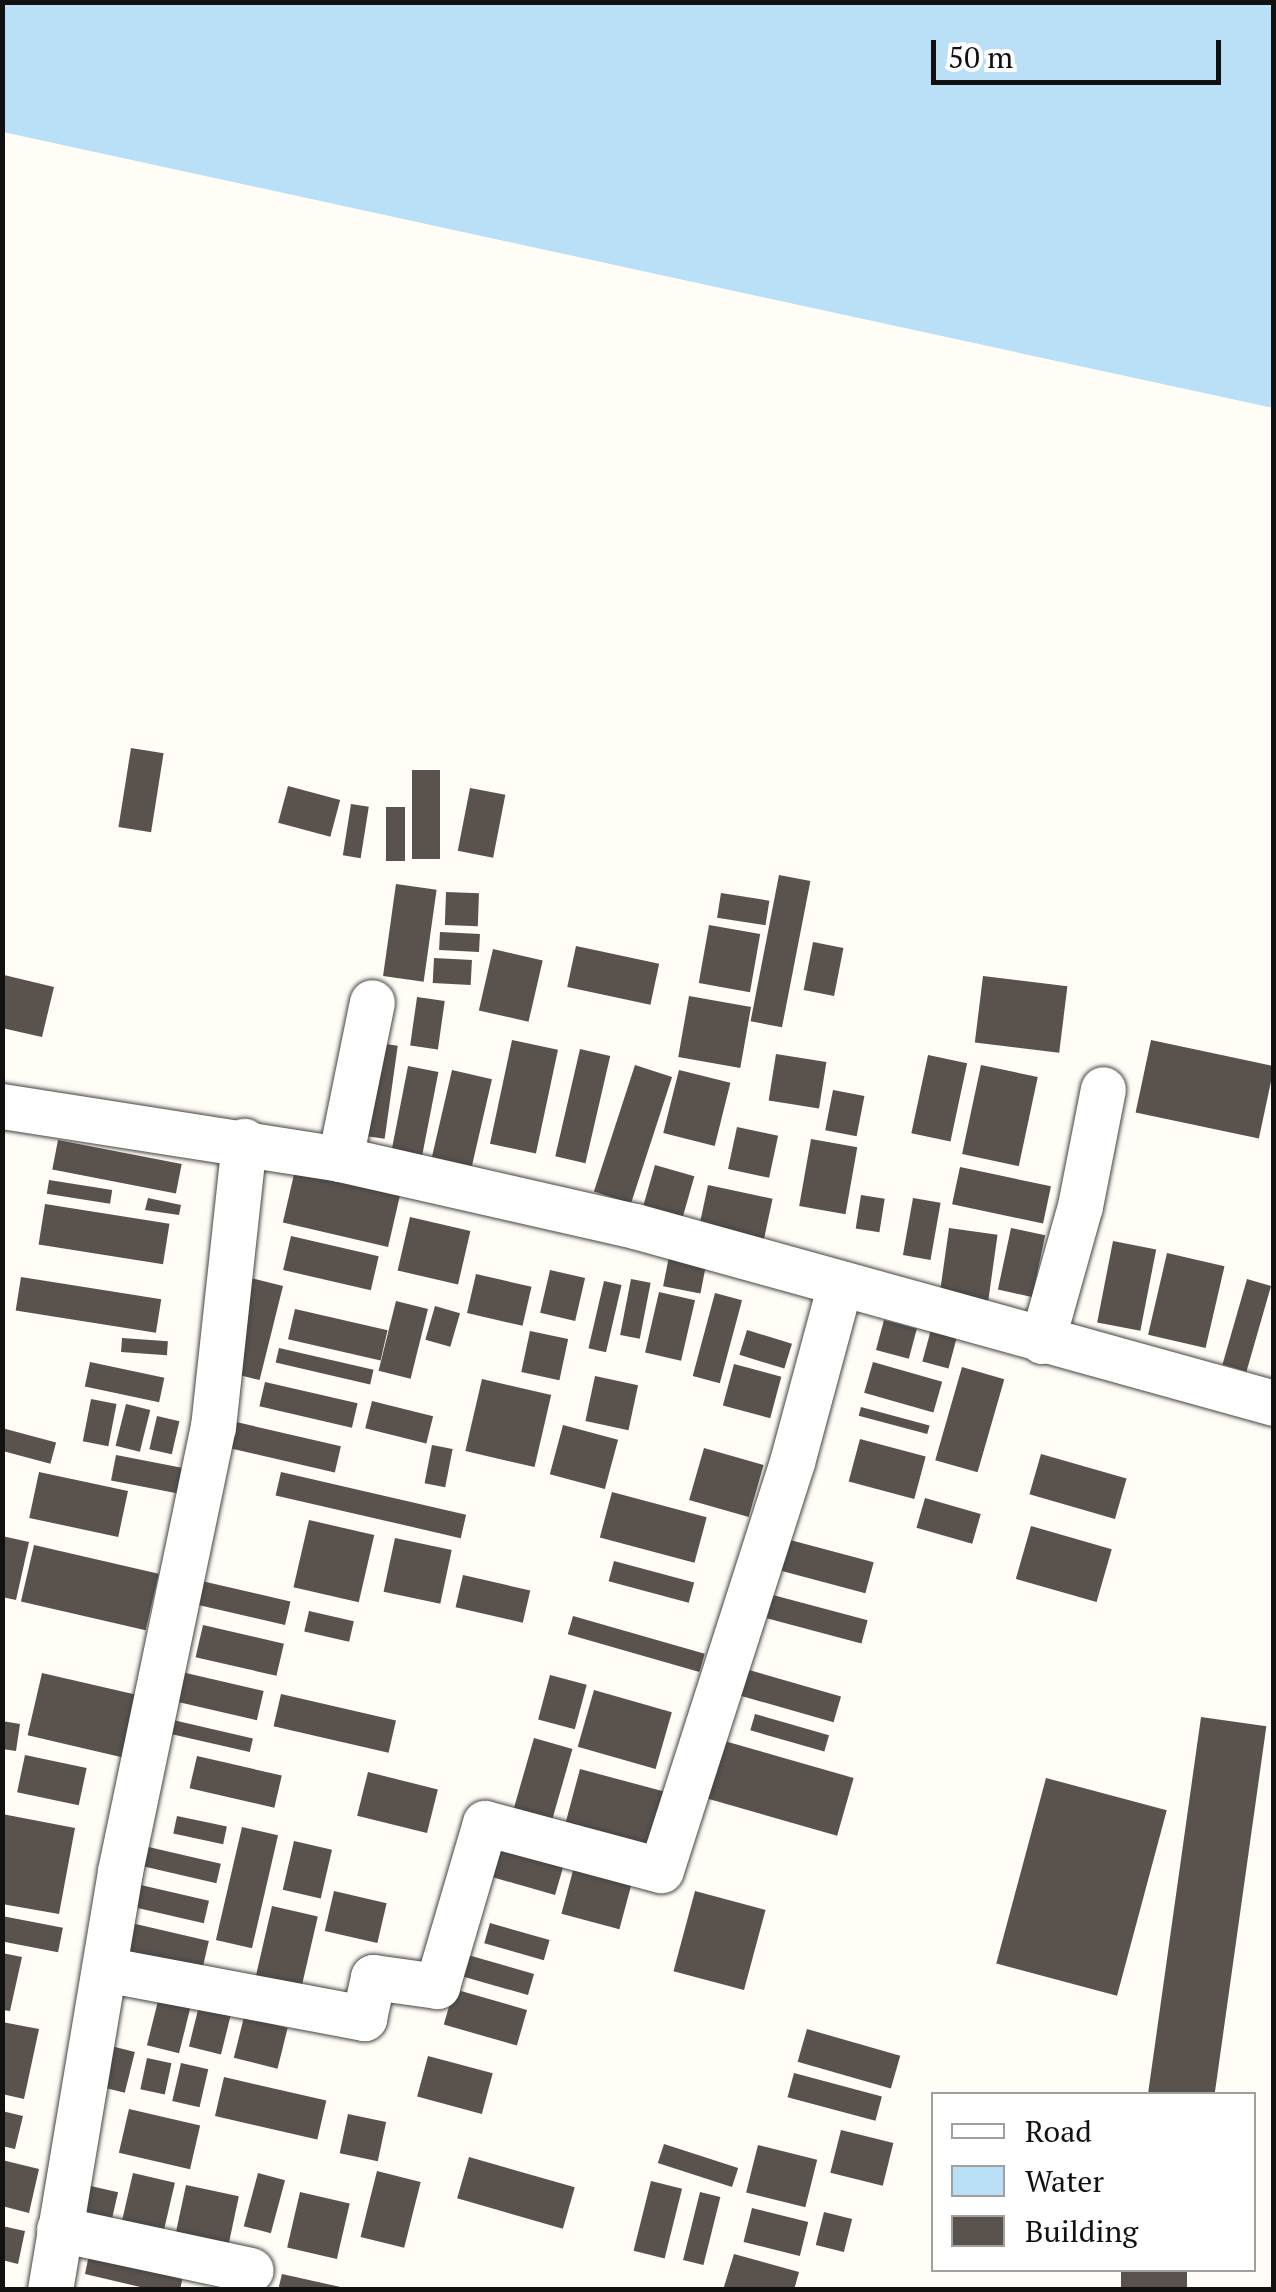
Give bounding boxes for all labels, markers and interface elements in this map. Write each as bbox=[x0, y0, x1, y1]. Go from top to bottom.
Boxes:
scale bar bbox=[936, 20, 1226, 82]
text: 50 m bbox=[948, 37, 1013, 77]
legend bbox=[931, 2092, 1256, 2272]
text: Road bbox=[1025, 2111, 1092, 2151]
text: Water bbox=[1025, 2161, 1104, 2201]
text: Building bbox=[1025, 2211, 1138, 2251]

